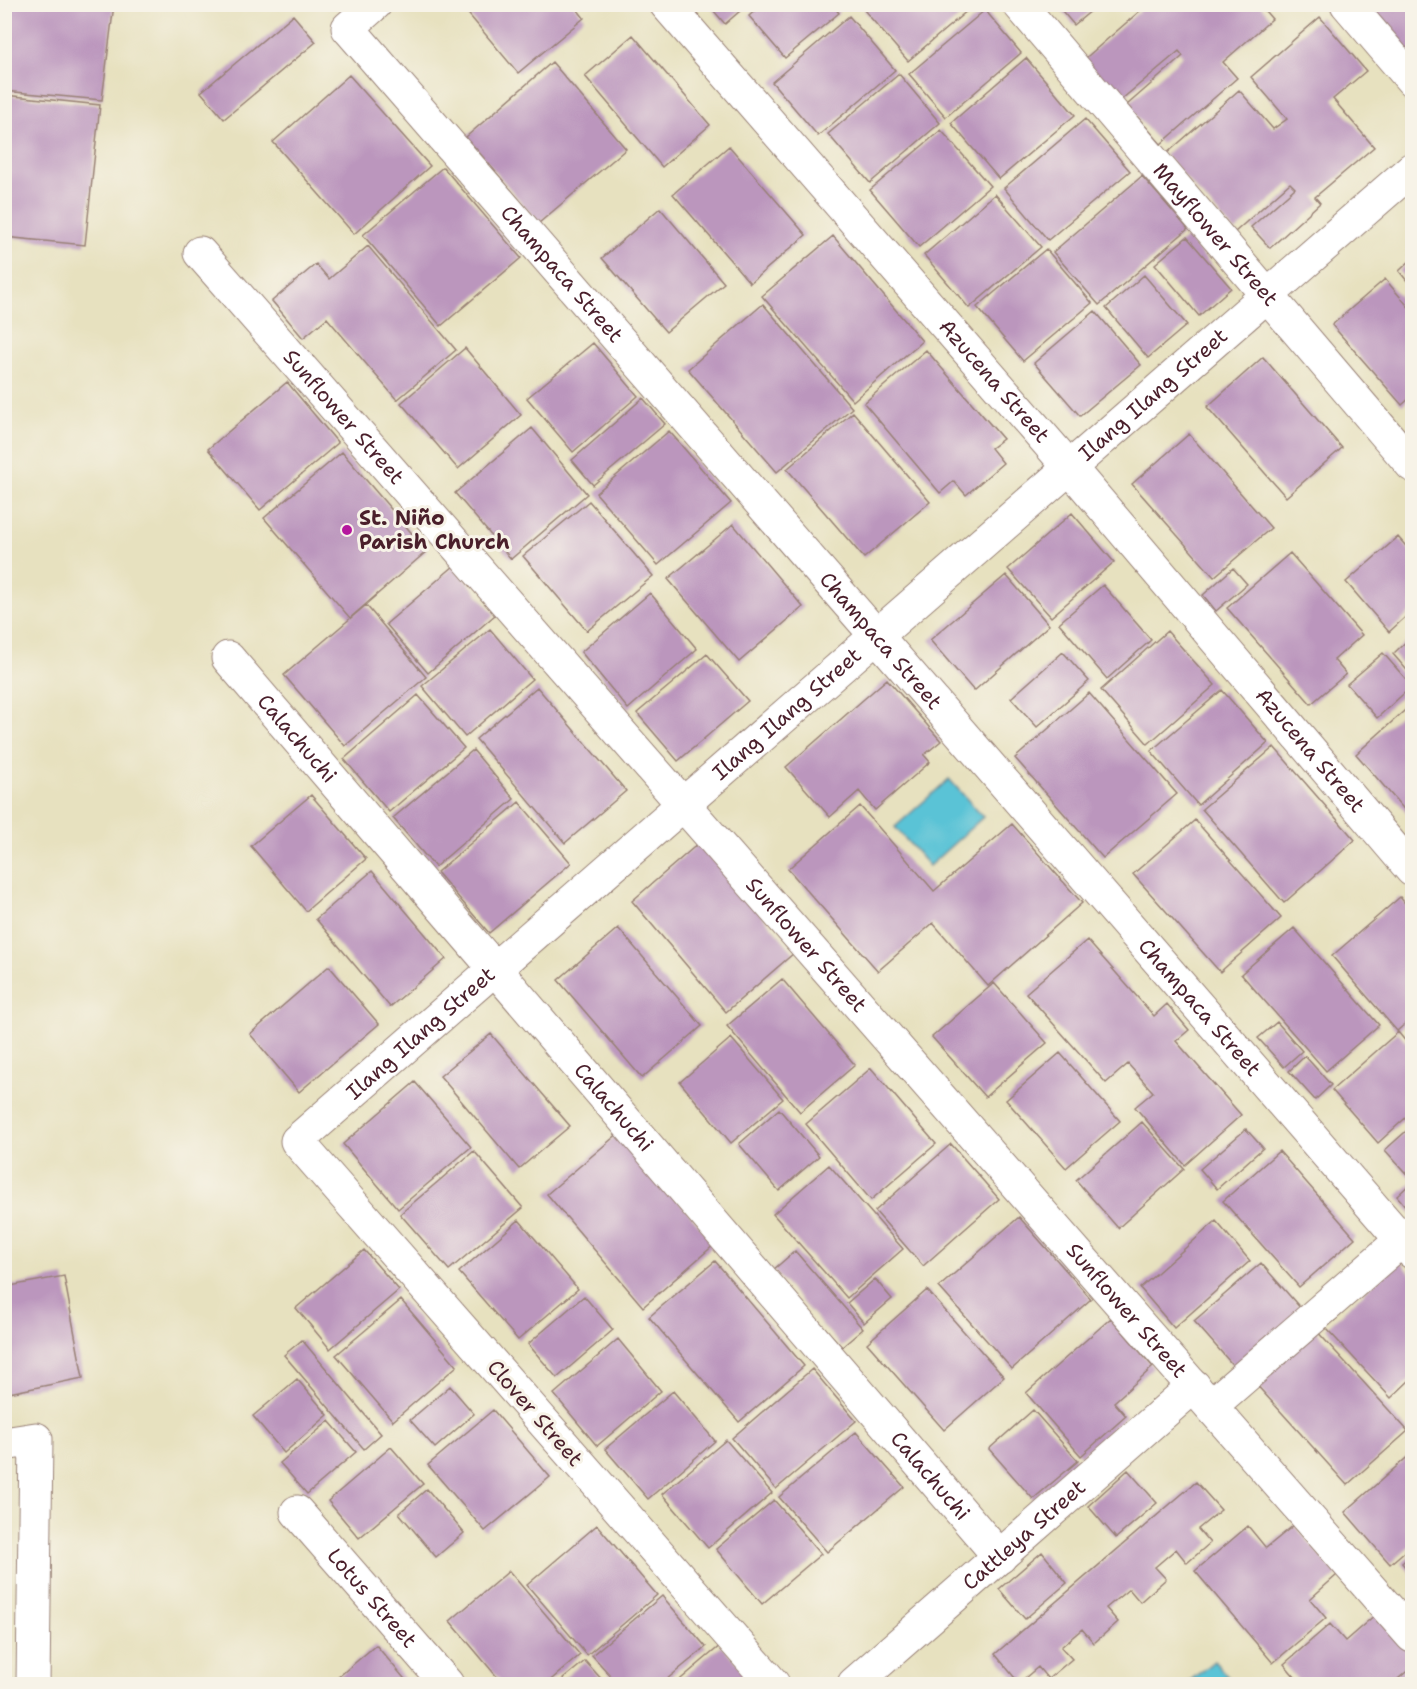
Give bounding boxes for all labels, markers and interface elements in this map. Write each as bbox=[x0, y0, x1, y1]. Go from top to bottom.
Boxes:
street label: Mayflower Street bbox=[1147, 157, 1284, 312]
street label: Champaca Street bbox=[494, 199, 629, 349]
street label: Azucena Street bbox=[933, 313, 1056, 449]
street label: Ilang Ilang Street bbox=[1073, 322, 1234, 467]
street label: Sunflower Street bbox=[277, 344, 410, 490]
place label: St. Niño Parish Church bbox=[359, 504, 510, 556]
marker: St. Niño Parish Church bbox=[340, 523, 354, 537]
street label: Champaca Street bbox=[813, 566, 948, 715]
street label: Ilang Ilang Street bbox=[706, 641, 867, 787]
street label: Azucena Street bbox=[1249, 682, 1371, 819]
street label: Calachuchi bbox=[251, 688, 343, 789]
street label: Sunflower Street bbox=[740, 871, 873, 1018]
street label: Champaca Street bbox=[1132, 933, 1267, 1082]
street label: Ilang Ilang Street bbox=[340, 961, 501, 1106]
street label: Calachuchi bbox=[568, 1057, 660, 1158]
street label: Sunflower Street bbox=[1060, 1237, 1193, 1384]
street label: Clover Street bbox=[481, 1354, 589, 1472]
street label: Calachuchi bbox=[884, 1425, 976, 1526]
street label: Cattleya Street bbox=[956, 1473, 1091, 1597]
street label: Lotus Street bbox=[321, 1542, 423, 1654]

